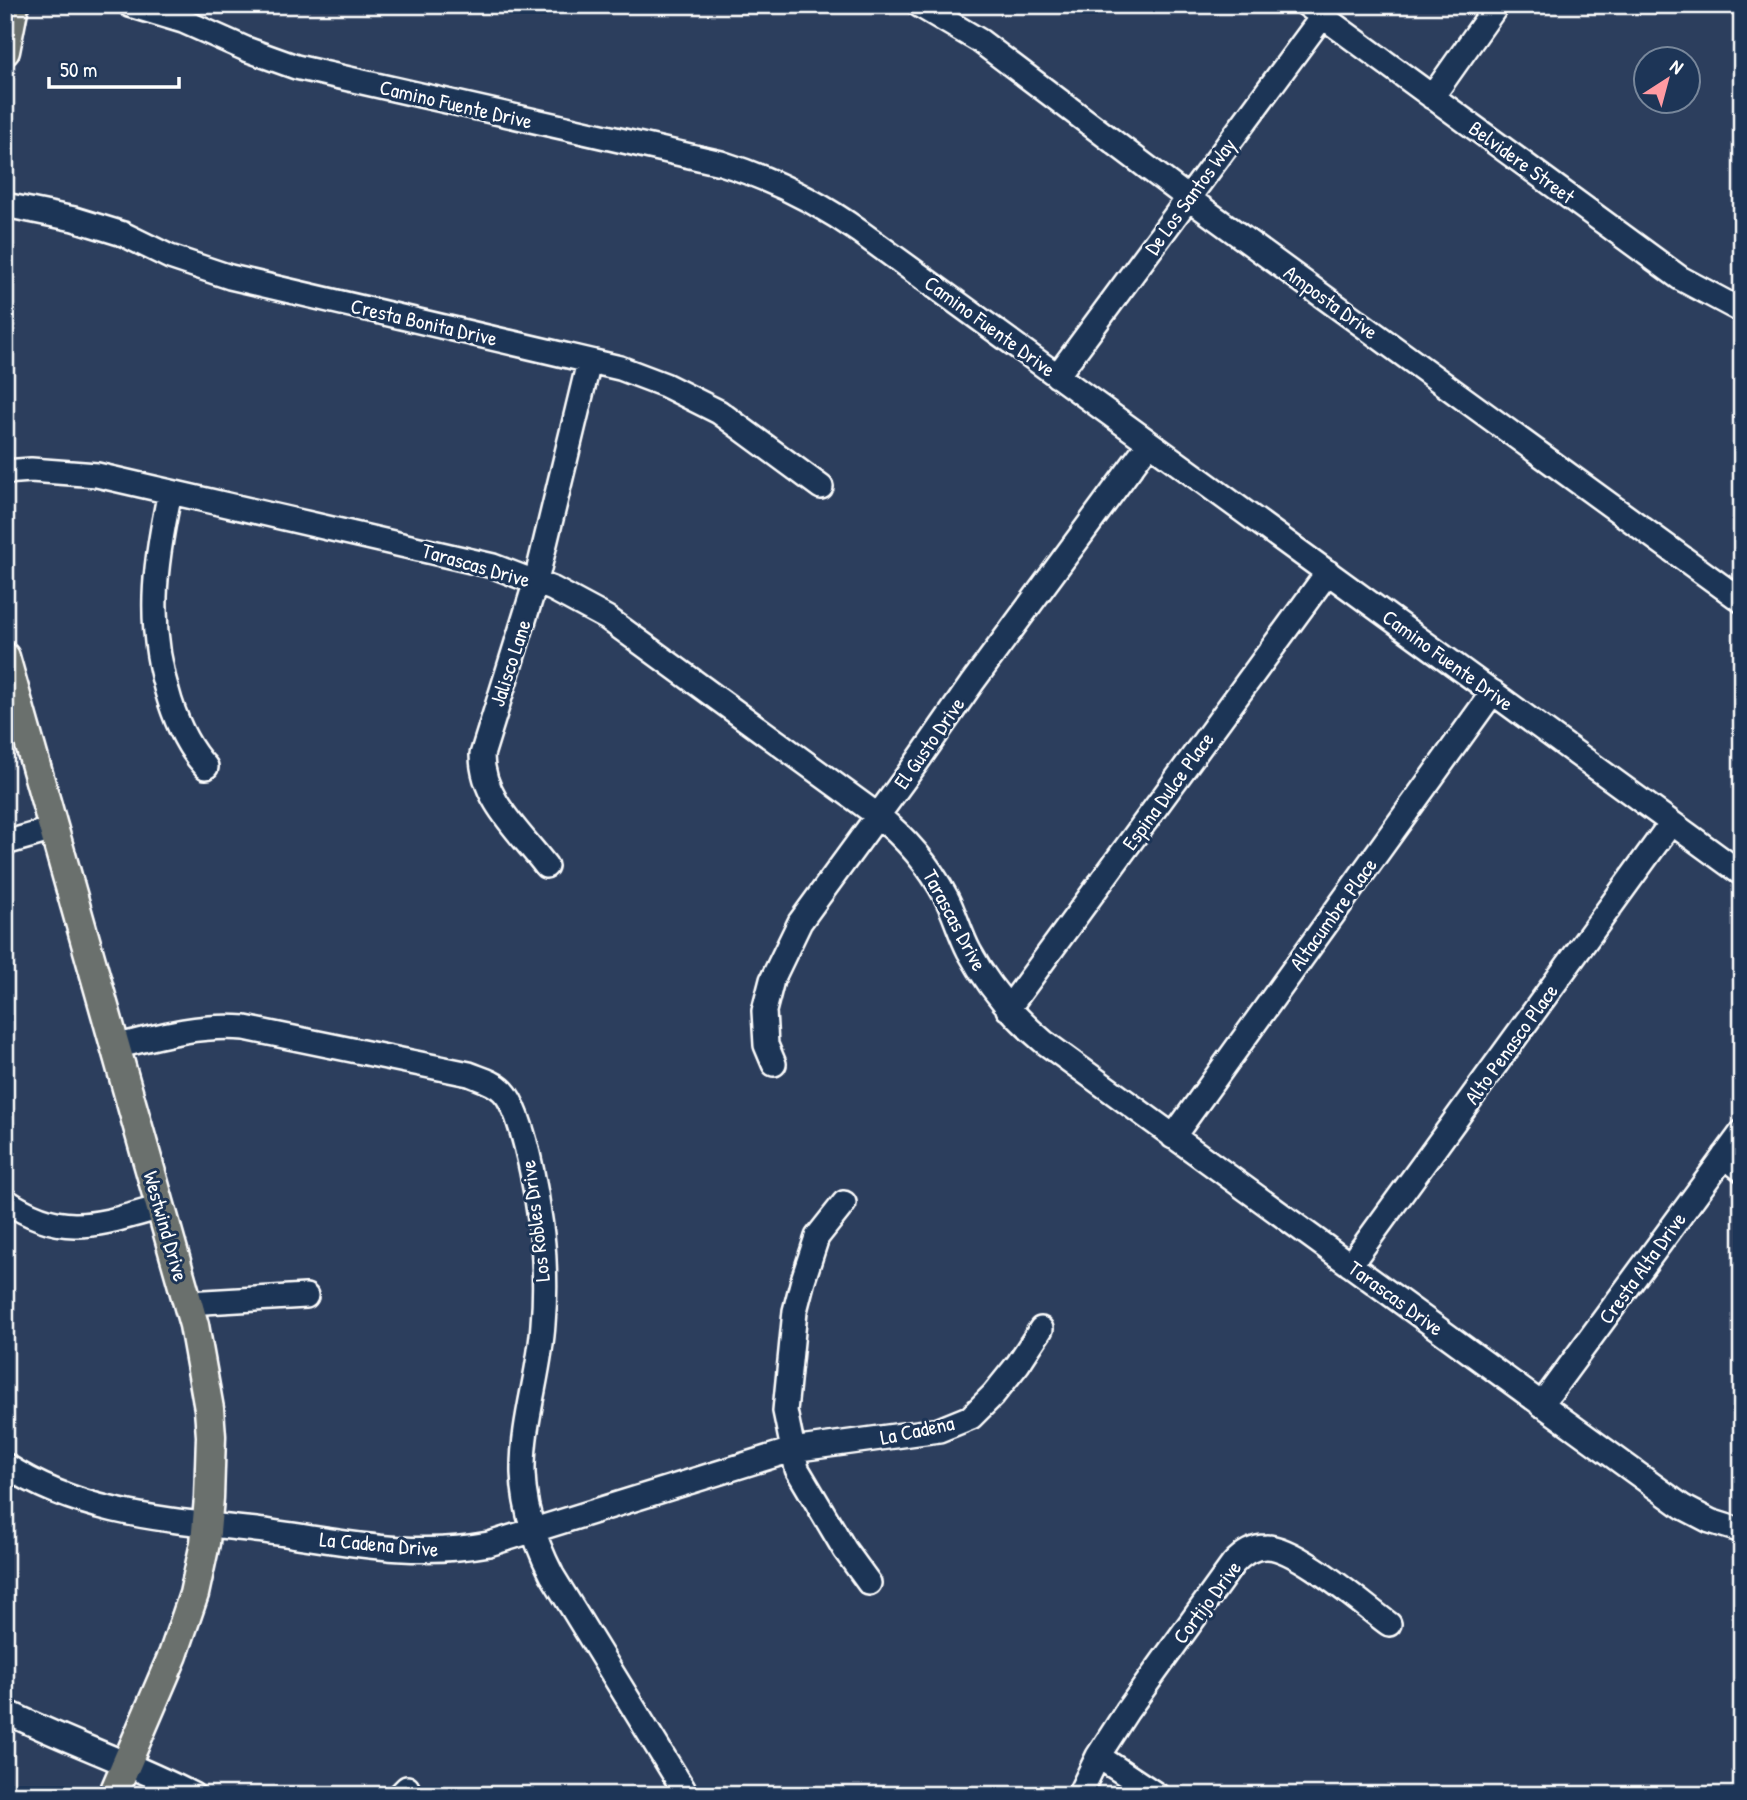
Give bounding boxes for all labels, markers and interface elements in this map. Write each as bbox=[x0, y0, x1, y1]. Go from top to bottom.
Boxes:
scale bar bbox=[49, 46, 178, 90]
north arrow bbox=[1632, 46, 1702, 116]
text: N bbox=[1665, 53, 1689, 80]
text: 50 m bbox=[60, 55, 97, 84]
street label: Camino Fuente Drive bbox=[377, 72, 535, 136]
street label: Belvidere Street bbox=[1463, 114, 1581, 211]
street label: De Los Santos Way bbox=[1138, 131, 1242, 260]
street label: Amposta Drive bbox=[1278, 258, 1384, 346]
street label: Camino Fuente Drive bbox=[919, 269, 1061, 383]
street label: Cresta Bonita Drive bbox=[348, 291, 500, 353]
street label: Tarascas Drive bbox=[419, 536, 533, 594]
street label: Camino Fuente Drive bbox=[1377, 603, 1519, 717]
street label: Jalisco Lane bbox=[482, 616, 538, 710]
street label: El Gusto Drive bbox=[887, 691, 971, 795]
street label: Espina Dulce Place bbox=[1115, 726, 1221, 856]
street label: Altacumbre Place bbox=[1282, 852, 1384, 976]
street label: Tarascas Drive bbox=[916, 864, 994, 976]
street label: Alto Penasco Place bbox=[1457, 978, 1565, 1110]
street label: Los Robles Drive bbox=[513, 1159, 557, 1283]
street label: Westwind Drive bbox=[136, 1168, 196, 1284]
street label: Cresta Alta Drive bbox=[1591, 1206, 1693, 1330]
street label: Tarascas Drive bbox=[1342, 1254, 1450, 1342]
street label: La Cadena bbox=[877, 1408, 957, 1452]
street label: La Cadena Drive bbox=[318, 1524, 440, 1564]
street label: Cortijo Drive bbox=[1166, 1554, 1248, 1650]

